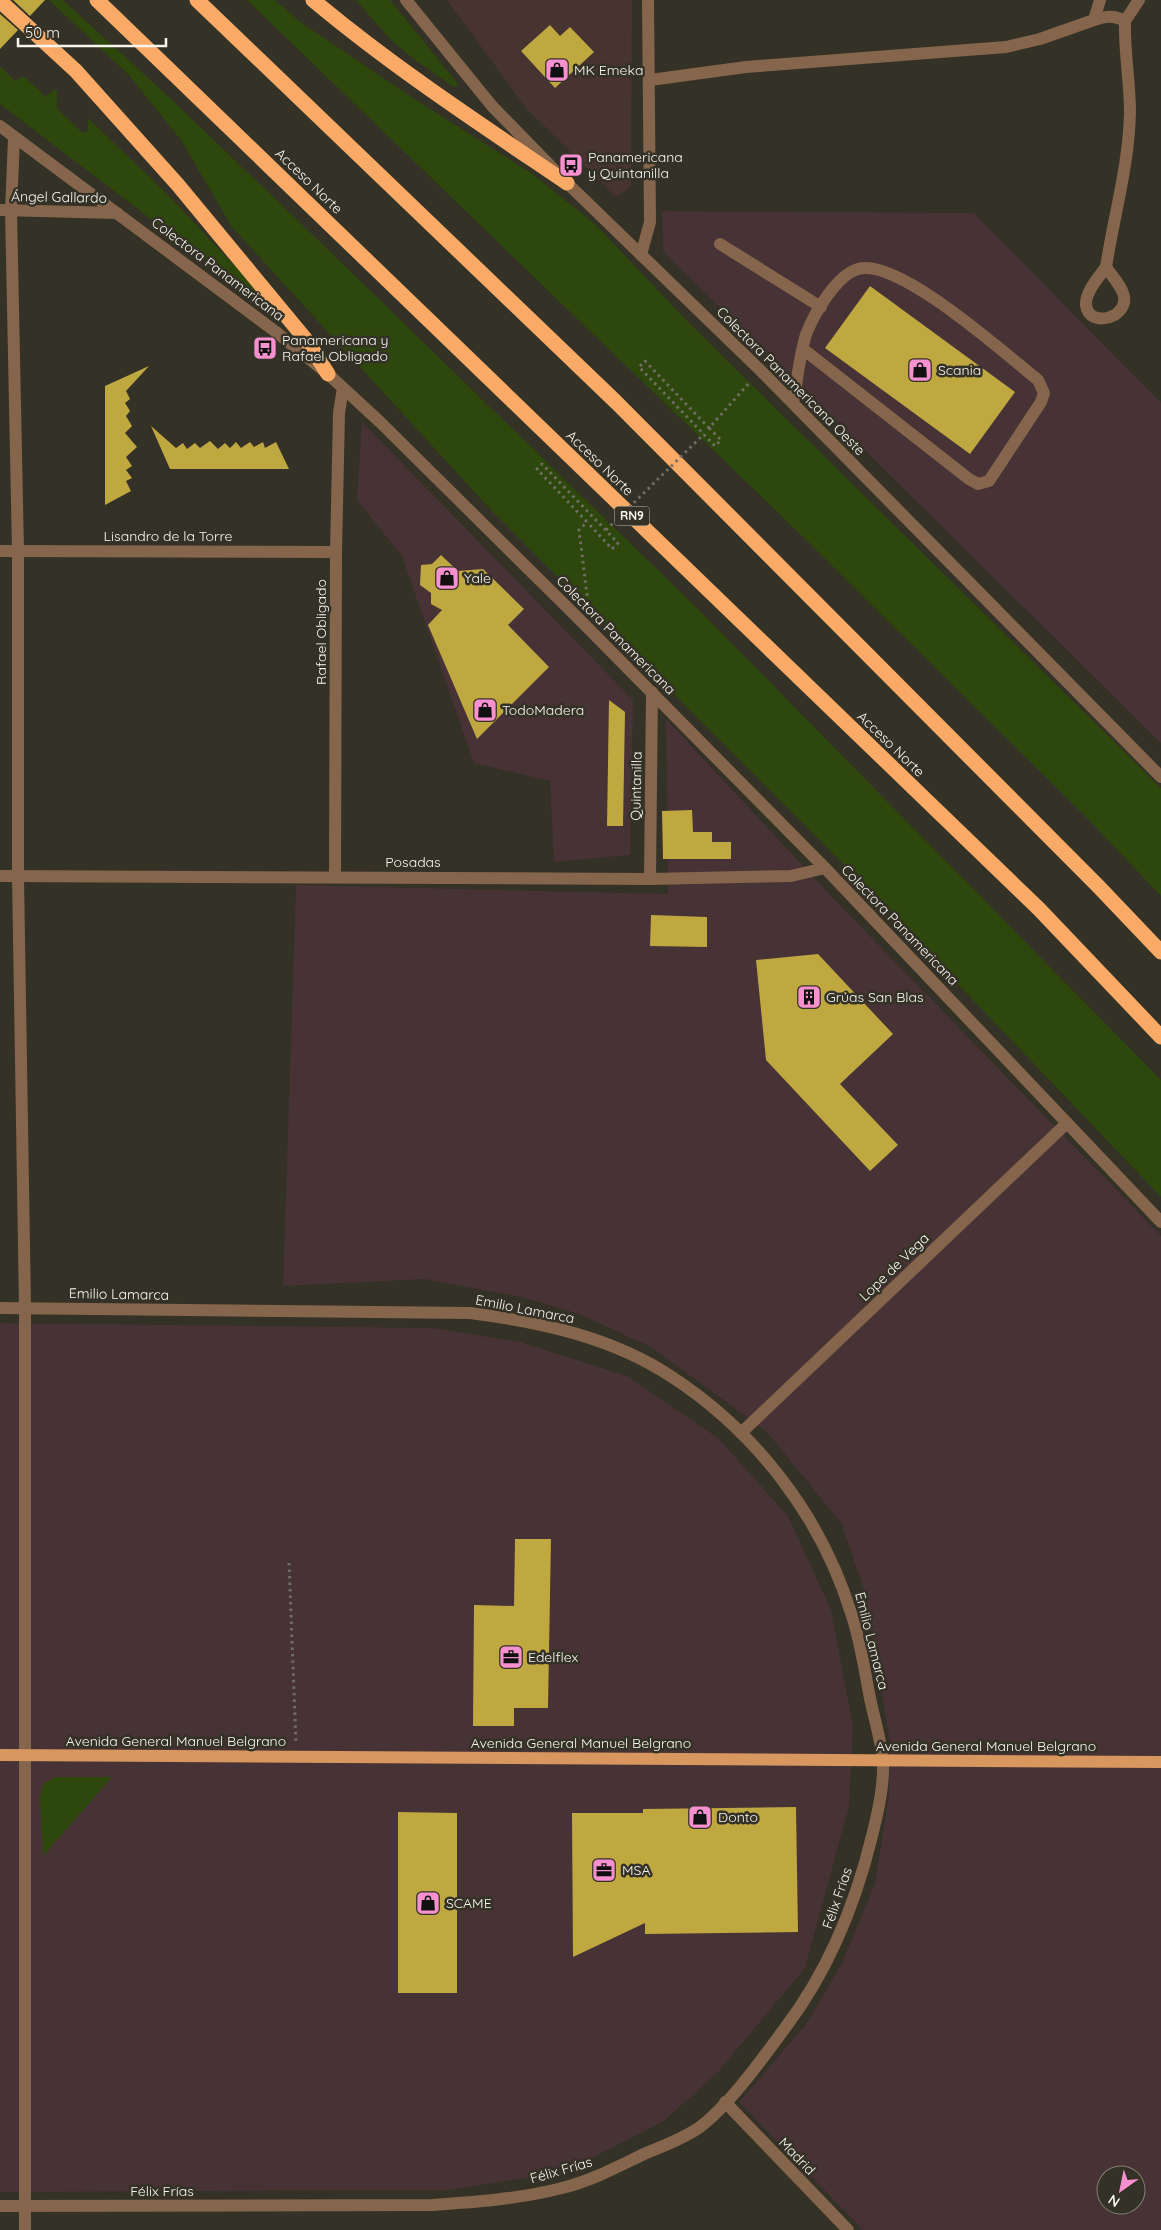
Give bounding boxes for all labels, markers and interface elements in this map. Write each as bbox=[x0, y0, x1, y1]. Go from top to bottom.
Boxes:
scale bar bbox=[18, 15, 165, 47]
text: 50 m bbox=[25, 23, 60, 42]
shop icon: MK Emeka bbox=[544, 57, 570, 83]
place label: MK Emeka bbox=[574, 61, 643, 79]
street label: Acceso Norte bbox=[271, 144, 347, 218]
place label: Panamericana y Quintanilla bbox=[588, 148, 683, 182]
bus stop icon: Panamericana y Quintanilla bbox=[558, 152, 584, 178]
street label: Ángel Gallardo bbox=[11, 187, 107, 207]
street label: Colectora Panamericana bbox=[148, 213, 288, 325]
street label: Colectora Panamericana Oeste bbox=[713, 303, 869, 459]
place label: Panamericana y Rafael Obligado bbox=[282, 331, 388, 365]
bus stop icon: Panamericana y Rafael Obligado bbox=[252, 335, 278, 361]
shop icon: Scania bbox=[907, 357, 933, 383]
place label: Scania bbox=[938, 361, 981, 379]
street label: Acceso Norte bbox=[562, 426, 638, 500]
road number: RN9 bbox=[614, 506, 650, 526]
street label: Lisandro de la Torre bbox=[104, 527, 233, 545]
shop icon: Yale bbox=[434, 565, 460, 591]
place label: Yale bbox=[464, 569, 491, 587]
street label: Colectora Panamericana bbox=[553, 572, 679, 698]
street label: Rafael Obligado bbox=[312, 579, 330, 685]
shop icon: TodoMadera bbox=[472, 697, 498, 723]
place label: TodoMadera bbox=[502, 701, 584, 719]
street label: Acceso Norte bbox=[853, 707, 929, 781]
street label: Quintanilla bbox=[626, 751, 646, 821]
street label: Posadas bbox=[385, 853, 441, 871]
street label: Colectora Panamericana bbox=[838, 861, 962, 989]
building icon: Grúas San Blas bbox=[796, 984, 822, 1010]
place label: Grúas San Blas bbox=[826, 988, 924, 1006]
street label: Lope de Vega bbox=[855, 1229, 933, 1305]
street label: Emilio Lamarca bbox=[69, 1284, 169, 1304]
street label: Emilio Lamarca bbox=[474, 1291, 576, 1327]
street label: Emilio Lamarca bbox=[851, 1590, 893, 1692]
office icon: Edelflex bbox=[498, 1644, 524, 1670]
place label: Edelflex bbox=[528, 1648, 579, 1666]
street label: Avenida General Manuel Belgrano bbox=[66, 1732, 286, 1750]
street label: Avenida General Manuel Belgrano bbox=[471, 1734, 691, 1752]
street label: Avenida General Manuel Belgrano bbox=[876, 1737, 1096, 1755]
shop icon: Donto bbox=[687, 1804, 713, 1830]
place label: Donto bbox=[718, 1808, 758, 1826]
office icon: MSA bbox=[591, 1857, 617, 1883]
place label: MSA bbox=[622, 1861, 651, 1879]
street label: Félix Frías bbox=[818, 1865, 856, 1931]
shop icon: SCAME bbox=[415, 1890, 441, 1916]
place label: SCAME bbox=[446, 1894, 492, 1912]
street label: Madrid bbox=[775, 2133, 819, 2179]
street label: Félix Frías bbox=[528, 2153, 594, 2187]
north arrow bbox=[1096, 2165, 1146, 2215]
street label: Félix Frías bbox=[130, 2182, 194, 2200]
text: N bbox=[1105, 2191, 1123, 2211]

